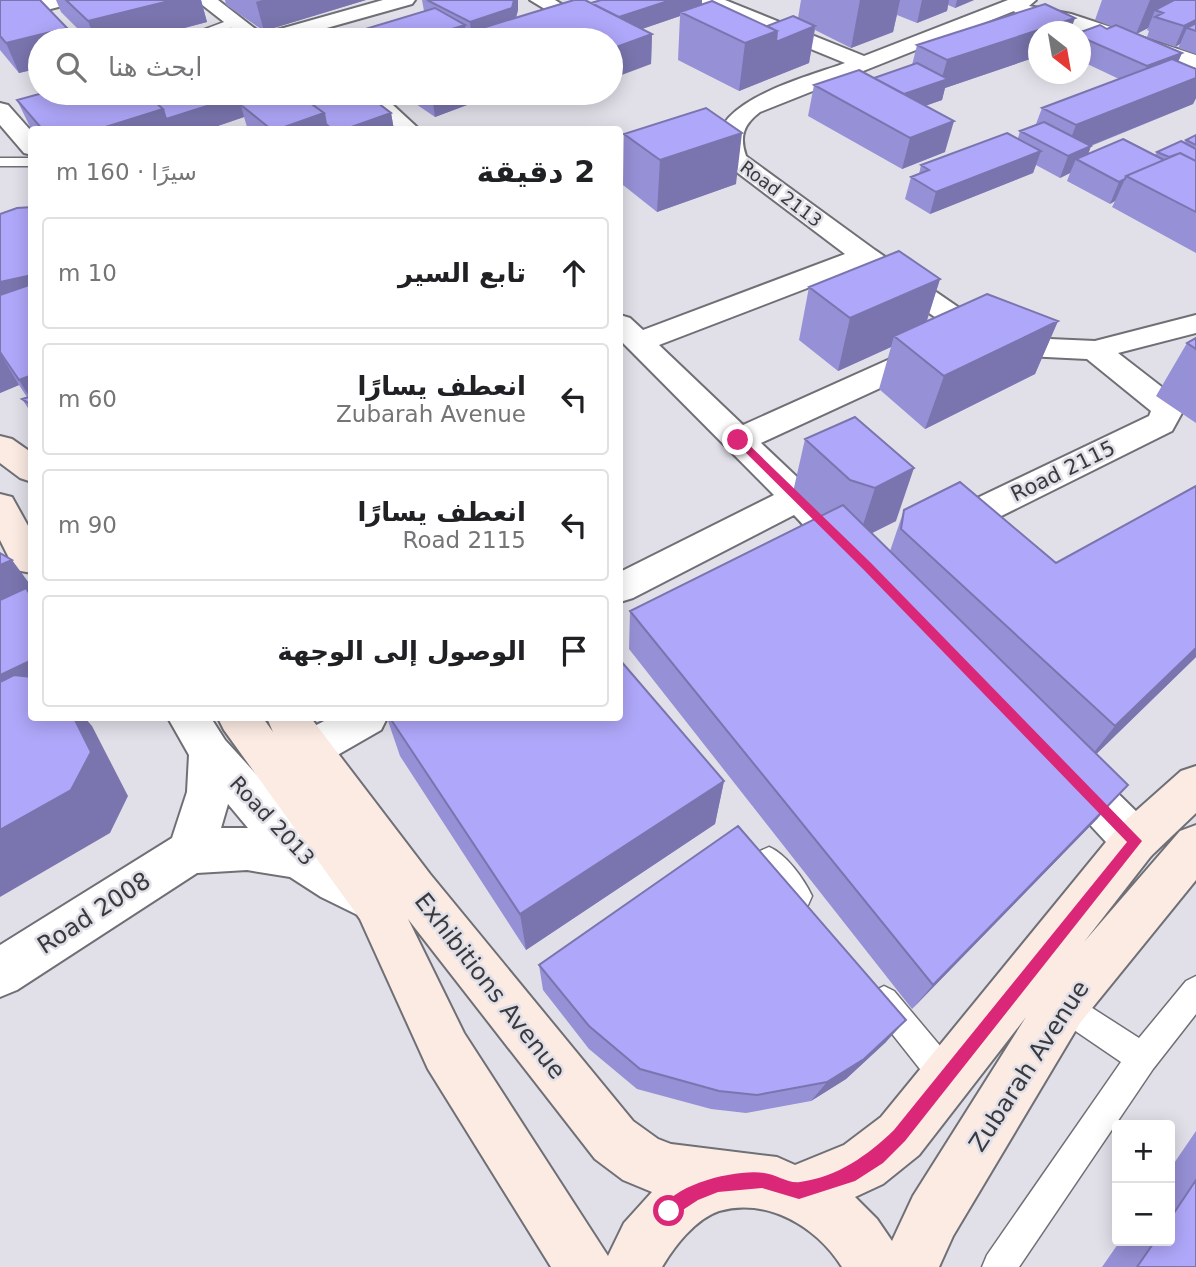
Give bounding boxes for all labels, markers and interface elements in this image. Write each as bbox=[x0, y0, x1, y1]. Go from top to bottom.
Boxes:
north arrow bbox=[1028, 21, 1091, 84]
search box bbox=[28, 28, 623, 105]
icon: search bbox=[52, 48, 90, 86]
text: ابحث هنا bbox=[108, 52, 203, 82]
text: 2 دقيقة bbox=[477, 154, 595, 189]
street label: Road 2113 bbox=[736, 156, 826, 231]
text: سيرًا · 160 m bbox=[56, 159, 197, 185]
icon: ahead bbox=[555, 254, 593, 292]
text: تابع السير bbox=[398, 258, 526, 288]
text: 10 m bbox=[58, 260, 117, 286]
text: انعطف يسارًا bbox=[357, 371, 526, 401]
icon: left bbox=[555, 380, 593, 418]
text: 60 m bbox=[58, 386, 117, 412]
text: Zubarah Avenue bbox=[336, 401, 526, 427]
route end bbox=[722, 424, 753, 455]
street label: Road 2115 bbox=[1007, 435, 1119, 507]
text: انعطف يسارًا bbox=[357, 497, 526, 527]
icon: left bbox=[555, 506, 593, 544]
text: 90 m bbox=[58, 512, 117, 538]
text: Road 2115 bbox=[402, 527, 526, 553]
icon: arrive bbox=[555, 632, 593, 670]
text: الوصول إلى الوجهة bbox=[277, 636, 526, 666]
street label: Road 2013 bbox=[225, 772, 319, 870]
street label: Road 2008 bbox=[32, 866, 156, 960]
street label: Exhibitions Avenue bbox=[409, 887, 571, 1085]
street label: Zubarah Avenue bbox=[963, 975, 1095, 1157]
map controls bbox=[1112, 1120, 1175, 1246]
button: + bbox=[1112, 1120, 1175, 1183]
button: − bbox=[1112, 1183, 1175, 1246]
route start bbox=[653, 1195, 684, 1226]

